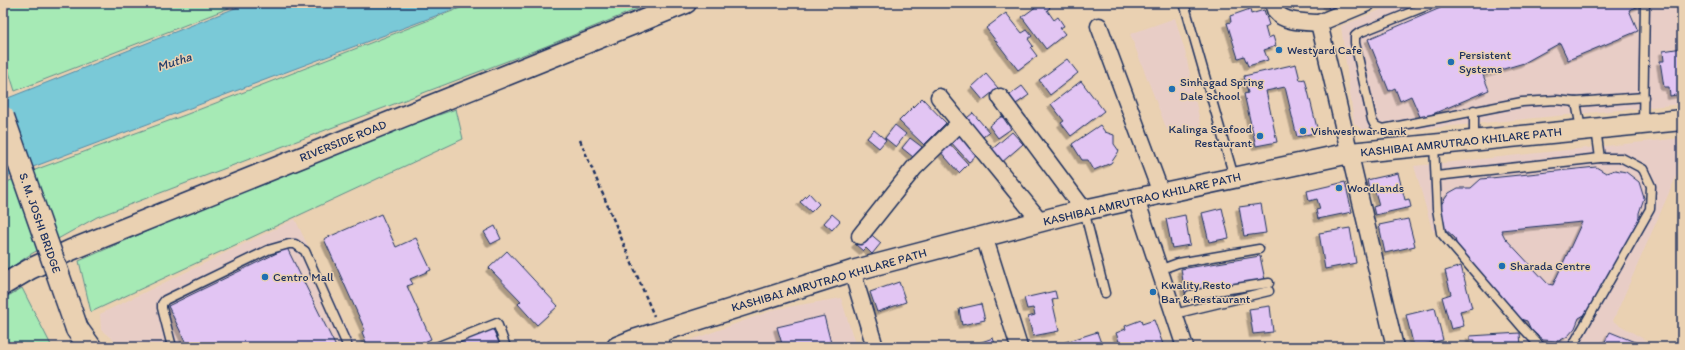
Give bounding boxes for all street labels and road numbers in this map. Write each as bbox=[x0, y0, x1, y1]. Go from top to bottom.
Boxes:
street label: RIVERSIDE ROAD bbox=[297, 117, 389, 165]
street label: KASHIBAI AMRUTRAO KHILARE PATH bbox=[1360, 124, 1562, 160]
street label: KASHIBAI AMRUTRAO KHILARE PATH bbox=[1042, 169, 1242, 229]
street label: S. M. JOSHI BRIDGE bbox=[16, 171, 64, 275]
street label: KASHIBAI AMRUTRAO KHILARE PATH bbox=[730, 245, 928, 315]

